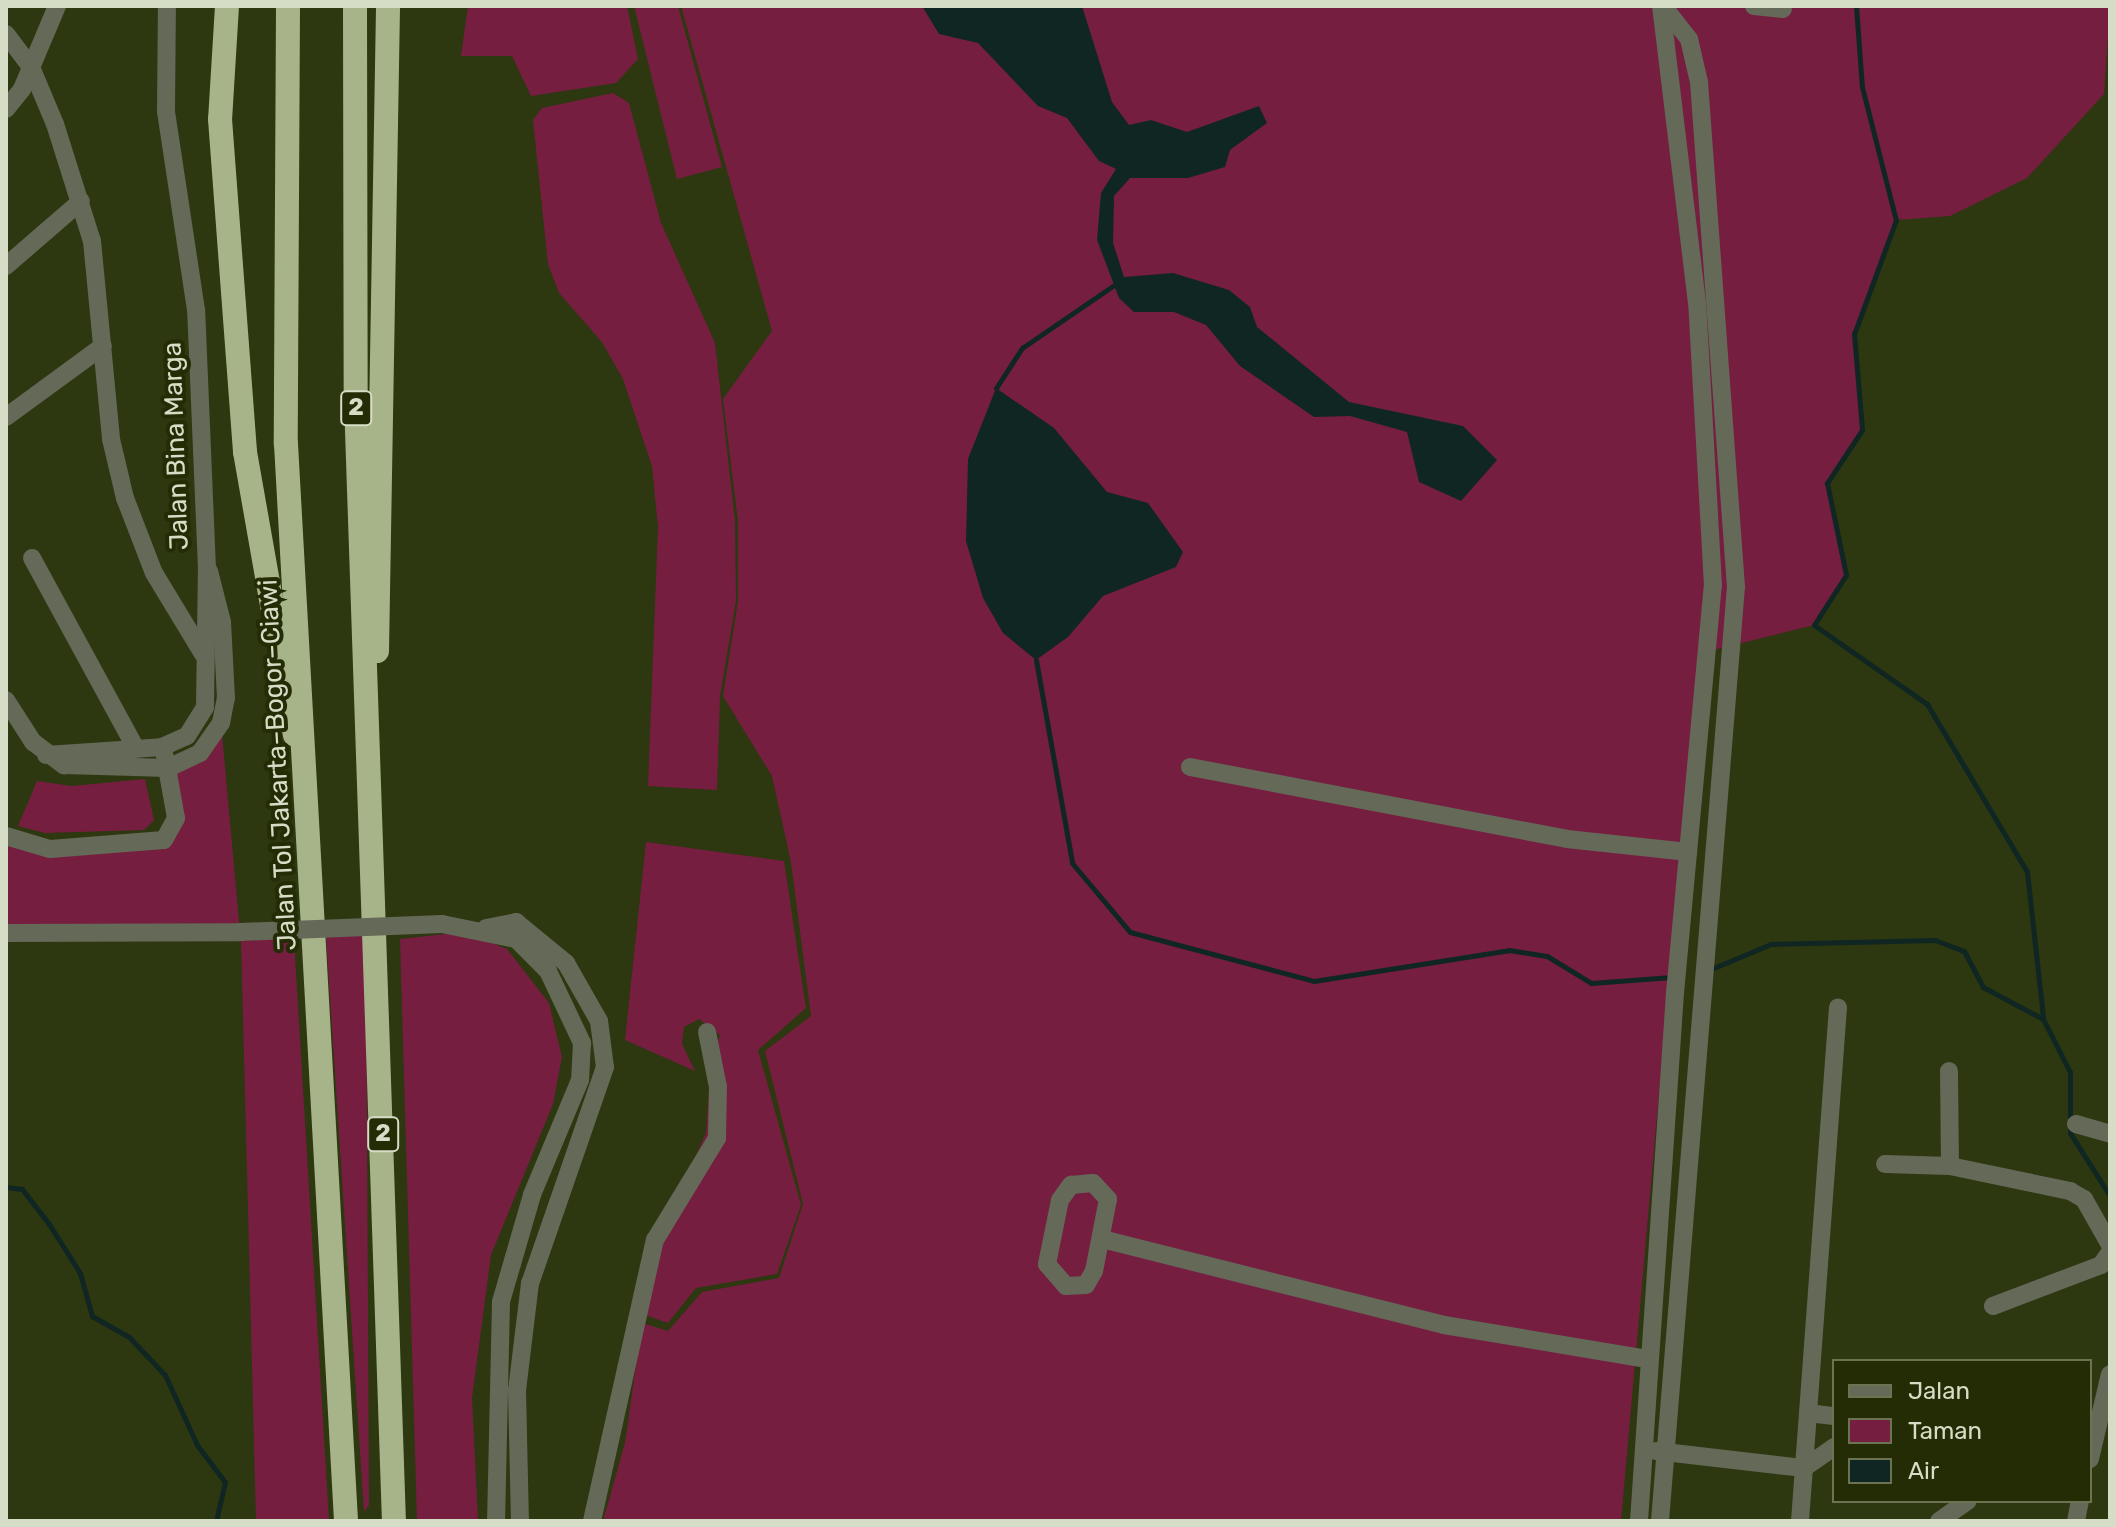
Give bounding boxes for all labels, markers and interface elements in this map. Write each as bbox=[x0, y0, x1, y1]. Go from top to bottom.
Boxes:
street label: Jalan Bina Marga bbox=[157, 341, 195, 551]
road number: 2 bbox=[340, 388, 372, 428]
street label: Jalan Tol Jakarta–Bogor–Ciawi bbox=[253, 578, 303, 952]
road number: 2 bbox=[367, 1114, 399, 1154]
legend bbox=[1832, 1359, 2092, 1503]
text: Jalan bbox=[1908, 1377, 1970, 1405]
text: Taman bbox=[1908, 1417, 1982, 1445]
text: Air bbox=[1908, 1457, 1939, 1485]

